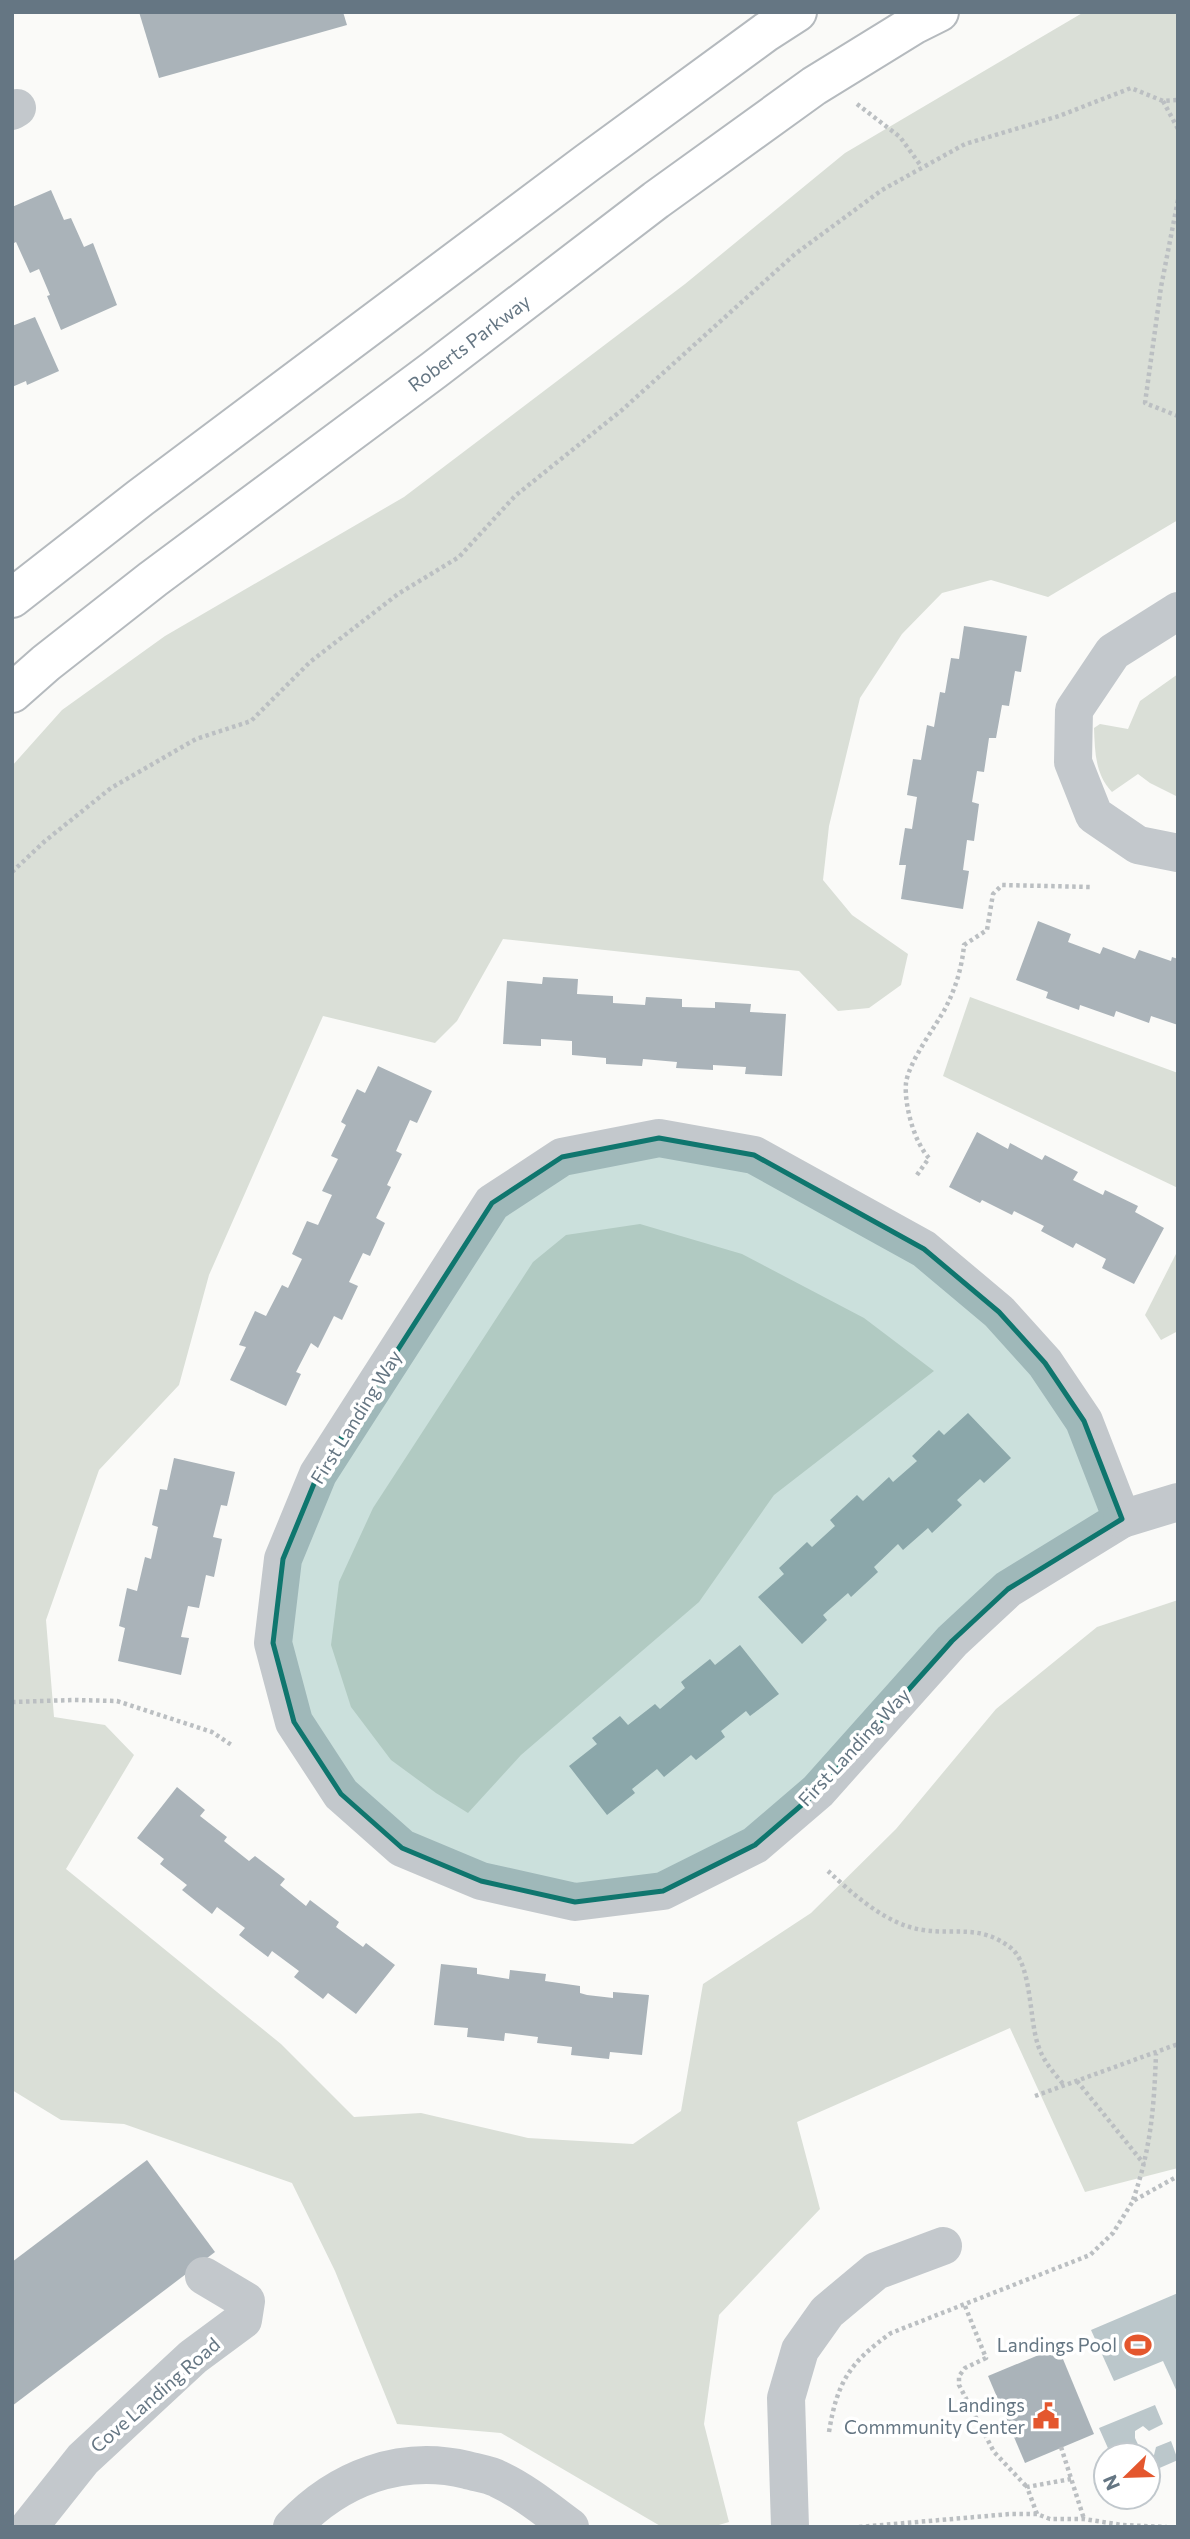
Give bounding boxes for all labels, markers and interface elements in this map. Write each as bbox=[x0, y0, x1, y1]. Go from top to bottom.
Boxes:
street label: Roberts Parkway bbox=[403, 289, 534, 396]
street label: First Landing Way bbox=[305, 1345, 406, 1488]
street label: First Landing Way bbox=[793, 1683, 914, 1811]
sports icon: Landings Pool bbox=[1123, 2330, 1153, 2360]
street label: Cove Landing Road bbox=[85, 2332, 224, 2457]
place label: Landings Pool bbox=[997, 2333, 1117, 2356]
place label: Landings Commmunity Center bbox=[844, 2393, 1025, 2438]
public building icon: Landings Commmunity Center bbox=[1031, 2401, 1061, 2431]
north arrow bbox=[1092, 2441, 1162, 2511]
text: N bbox=[1098, 2472, 1124, 2494]

